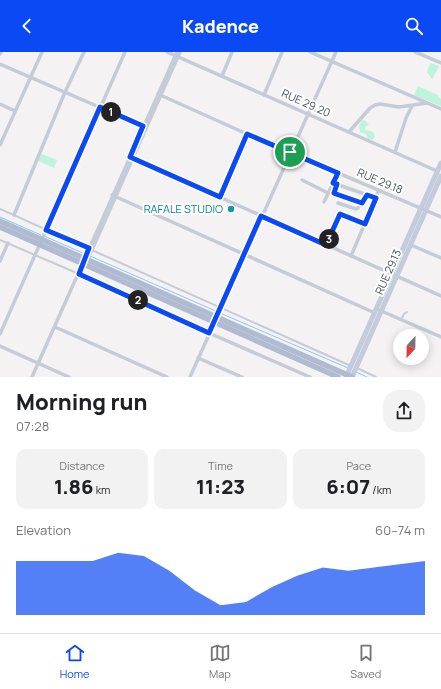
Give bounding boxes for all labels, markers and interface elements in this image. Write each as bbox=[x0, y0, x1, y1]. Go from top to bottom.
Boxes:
text: Kadence bbox=[182, 14, 259, 38]
icon: back bbox=[16, 15, 38, 37]
icon: search bbox=[403, 15, 425, 37]
street label: RUE 29.20 bbox=[280, 85, 333, 120]
pin: 1 bbox=[101, 102, 121, 122]
text: 1 bbox=[109, 104, 113, 119]
pin bbox=[273, 135, 307, 169]
icon: arrive bbox=[279, 141, 301, 163]
street label: RUE 29.18 bbox=[355, 164, 405, 197]
place label: RAFALE STUDIO bbox=[144, 201, 223, 216]
marker: RAFALE STUDIO bbox=[226, 204, 236, 214]
pin: 3 bbox=[319, 229, 339, 249]
text: 3 bbox=[326, 231, 332, 246]
street label: RUE 29.13 bbox=[371, 247, 404, 297]
pin: 2 bbox=[128, 290, 148, 310]
text: 2 bbox=[135, 292, 141, 307]
north arrow bbox=[393, 329, 429, 365]
map controls bbox=[393, 329, 429, 365]
text: Morning run bbox=[16, 387, 147, 417]
button: share bbox=[383, 390, 425, 432]
text: 07:28 bbox=[16, 417, 49, 435]
text: Distance bbox=[60, 458, 105, 473]
text: Time bbox=[208, 458, 233, 473]
text: Pace bbox=[346, 458, 371, 473]
text: 1.86 bbox=[54, 473, 93, 500]
text: 11:23 bbox=[196, 473, 245, 500]
text: 6:07 bbox=[326, 473, 370, 500]
text: km bbox=[93, 482, 110, 497]
text: /km bbox=[370, 482, 391, 497]
text: Elevation bbox=[16, 521, 71, 539]
text: 60–74 m bbox=[375, 521, 425, 539]
tab: Home bbox=[60, 642, 89, 681]
tab: Map bbox=[209, 642, 231, 681]
tab: Saved bbox=[350, 642, 381, 681]

